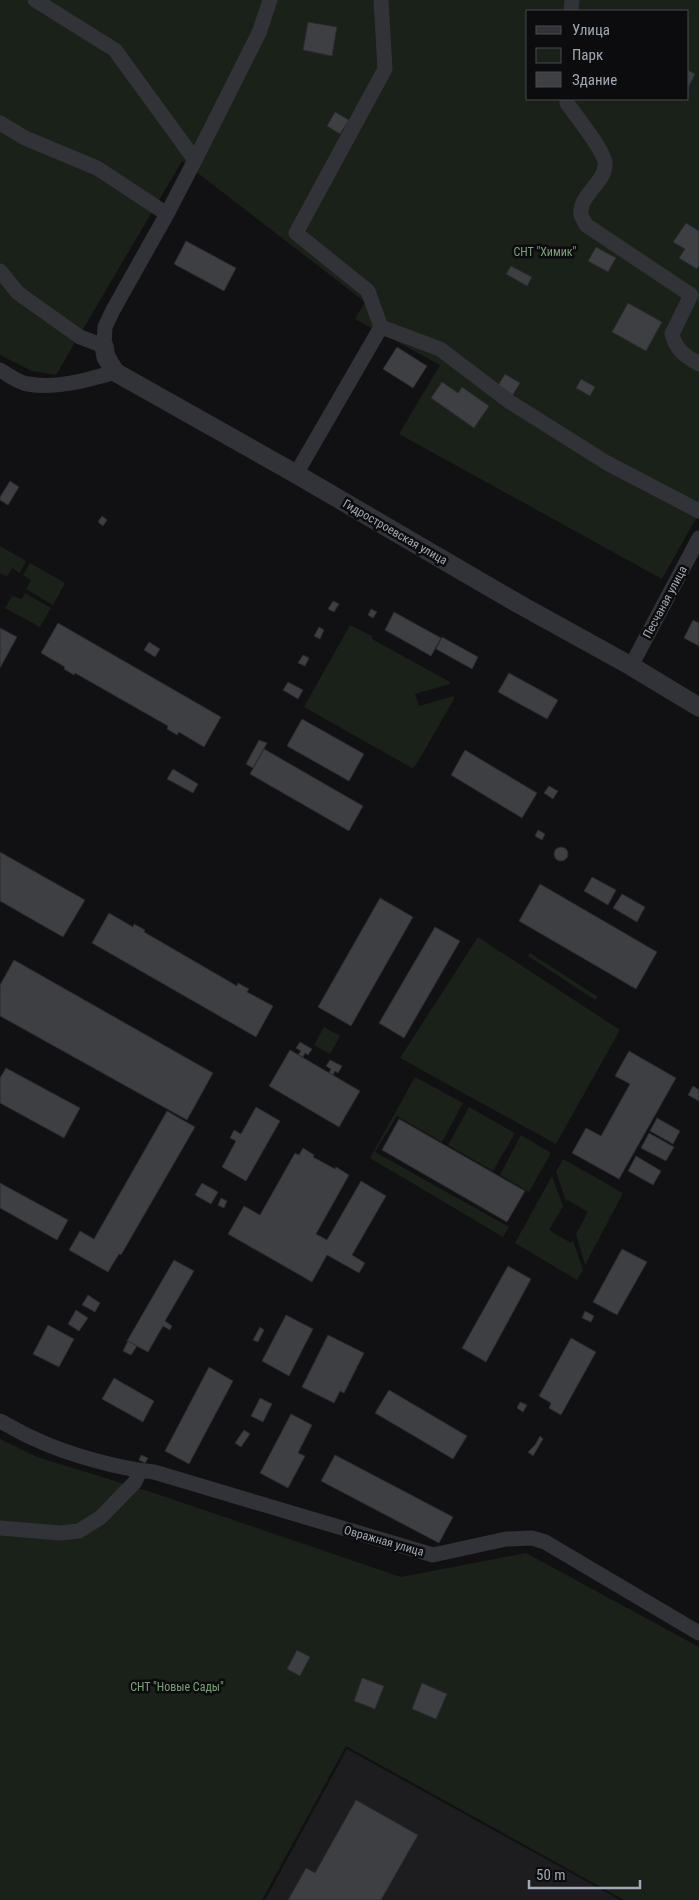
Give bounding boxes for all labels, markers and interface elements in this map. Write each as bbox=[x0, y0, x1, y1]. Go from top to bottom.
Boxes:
legend bbox=[526, 10, 689, 100]
text: Улица bbox=[572, 21, 610, 39]
text: Парк bbox=[572, 46, 603, 64]
text: Здание bbox=[572, 71, 617, 89]
park label: СНТ "Химик" bbox=[514, 245, 577, 259]
street label: Гидростроевская улица bbox=[340, 496, 450, 568]
street label: Песчаная улица bbox=[640, 563, 690, 640]
street label: Овражная улица bbox=[343, 1523, 426, 1559]
park label: СНТ "Новые Сады" bbox=[130, 1680, 224, 1694]
scale bar bbox=[529, 1858, 640, 1890]
text: 50 m bbox=[536, 1866, 566, 1884]

